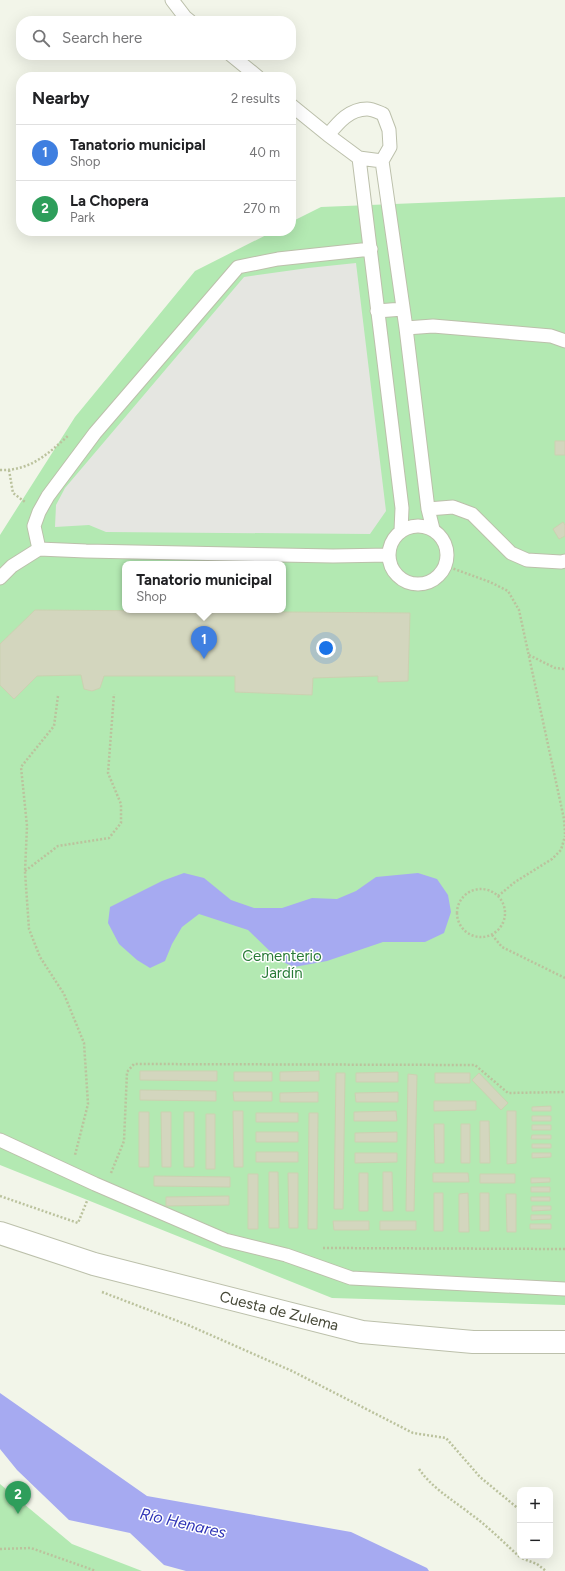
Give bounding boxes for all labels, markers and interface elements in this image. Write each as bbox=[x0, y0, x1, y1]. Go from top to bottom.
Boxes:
search box bbox=[16, 16, 296, 60]
icon: search bbox=[30, 27, 52, 49]
text: Search here bbox=[62, 29, 142, 47]
text: Nearby bbox=[32, 88, 90, 108]
text: 2 results bbox=[231, 91, 280, 106]
text: Tanatorio municipal bbox=[70, 136, 206, 154]
text: 1 bbox=[42, 145, 48, 160]
text: 40 m bbox=[249, 145, 280, 160]
text: Shop bbox=[70, 154, 100, 169]
text: La Chopera bbox=[70, 192, 149, 210]
text: 2 bbox=[41, 201, 49, 216]
text: 270 m bbox=[243, 201, 280, 216]
text: Park bbox=[70, 210, 95, 225]
popup bbox=[122, 561, 286, 613]
text: Tanatorio municipal bbox=[136, 571, 272, 589]
text: Shop bbox=[136, 589, 167, 604]
pin: 1 bbox=[191, 626, 217, 659]
your location bbox=[316, 638, 336, 658]
park label: Cementerio Jardín bbox=[242, 947, 322, 982]
street label: Cuesta de Zulema bbox=[218, 1288, 340, 1334]
pin: 2 bbox=[5, 1481, 31, 1514]
map controls bbox=[517, 1487, 553, 1559]
button: + bbox=[517, 1487, 553, 1523]
water label: Río Henares bbox=[138, 1504, 228, 1542]
button: − bbox=[517, 1523, 553, 1559]

